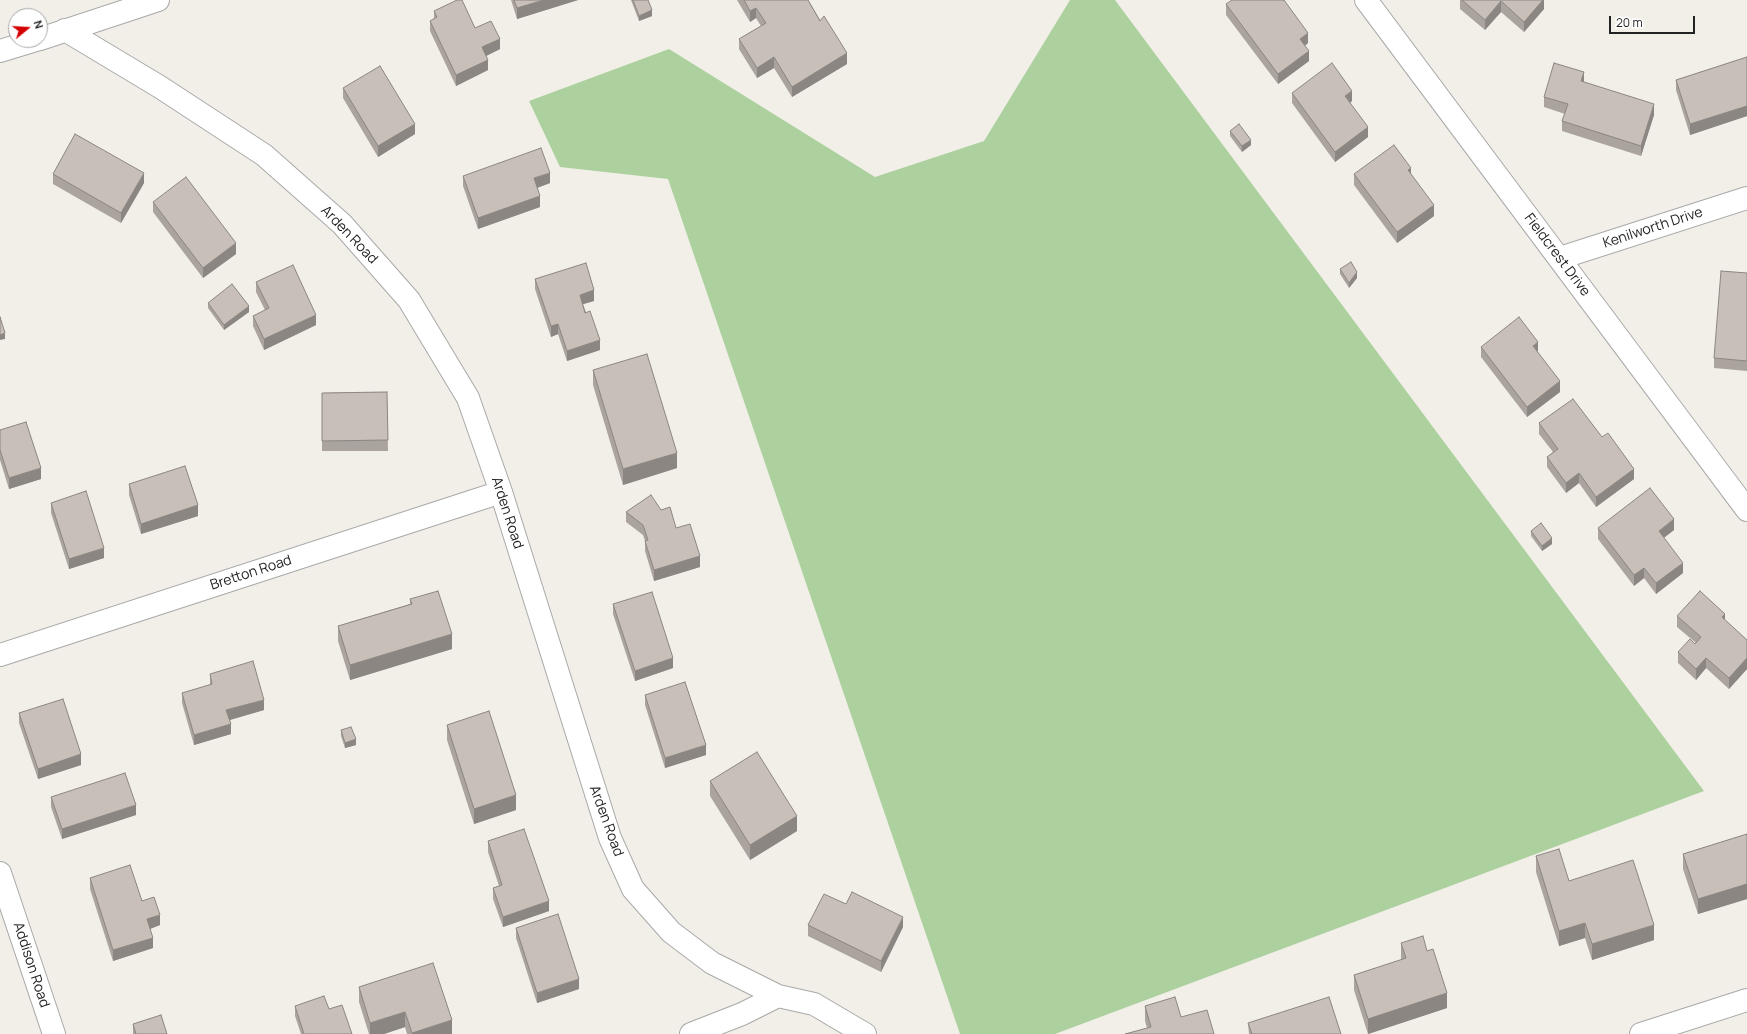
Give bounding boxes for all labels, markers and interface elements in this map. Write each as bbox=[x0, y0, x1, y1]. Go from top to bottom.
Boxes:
north arrow bbox=[8, 8, 48, 48]
scale bar bbox=[1611, 8, 1697, 34]
text: 20 m bbox=[1616, 14, 1643, 31]
text: N bbox=[31, 18, 47, 31]
street label: Arden Road bbox=[317, 202, 381, 268]
street label: Kenilworth Drive bbox=[1601, 204, 1705, 252]
street label: Fieldcrest Drive bbox=[1520, 210, 1594, 300]
street label: Arden Road bbox=[488, 475, 526, 551]
street label: Bretton Road bbox=[208, 552, 294, 594]
street label: Arden Road bbox=[585, 783, 627, 859]
street label: Addison Road bbox=[9, 920, 53, 1010]

